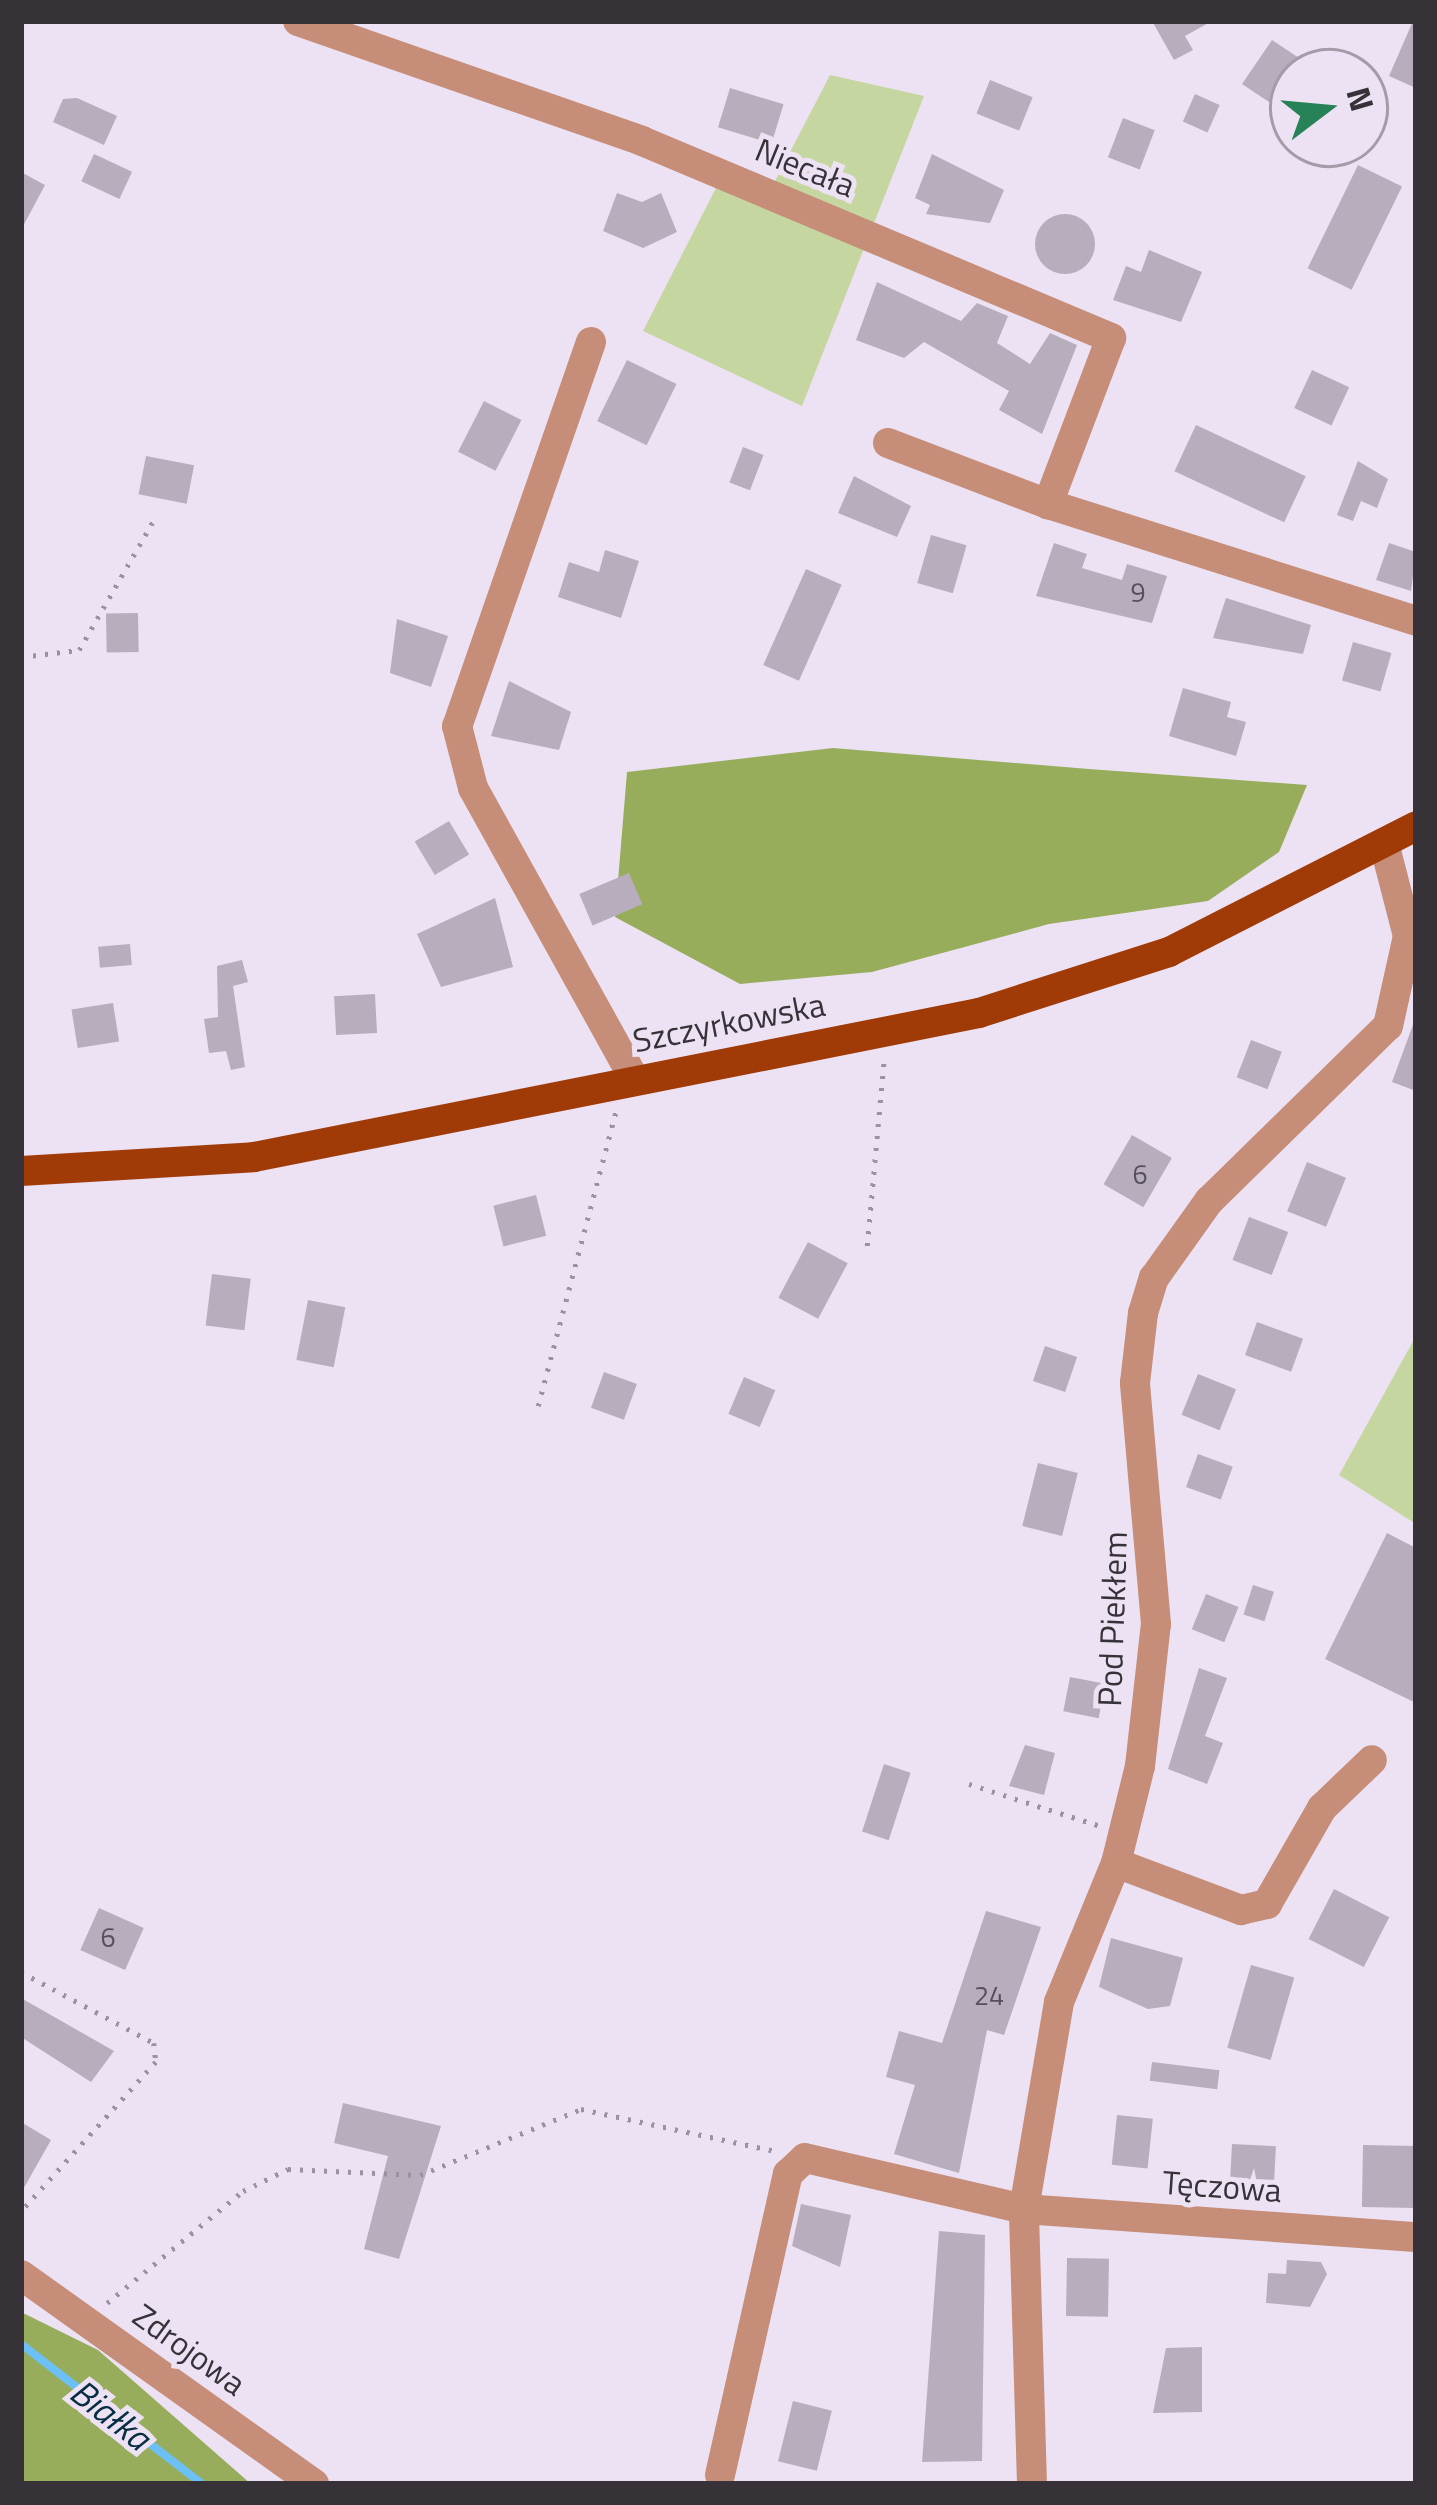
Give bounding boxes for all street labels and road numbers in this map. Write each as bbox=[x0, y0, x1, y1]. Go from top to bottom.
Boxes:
street label: Niecała bbox=[749, 130, 861, 206]
street label: Szczyrkowska bbox=[630, 985, 828, 1061]
street label: Pod Piekłem bbox=[1090, 1531, 1136, 1707]
street label: Tęczowa bbox=[1161, 2163, 1283, 2211]
street label: Zdrojowa bbox=[125, 2296, 253, 2404]

